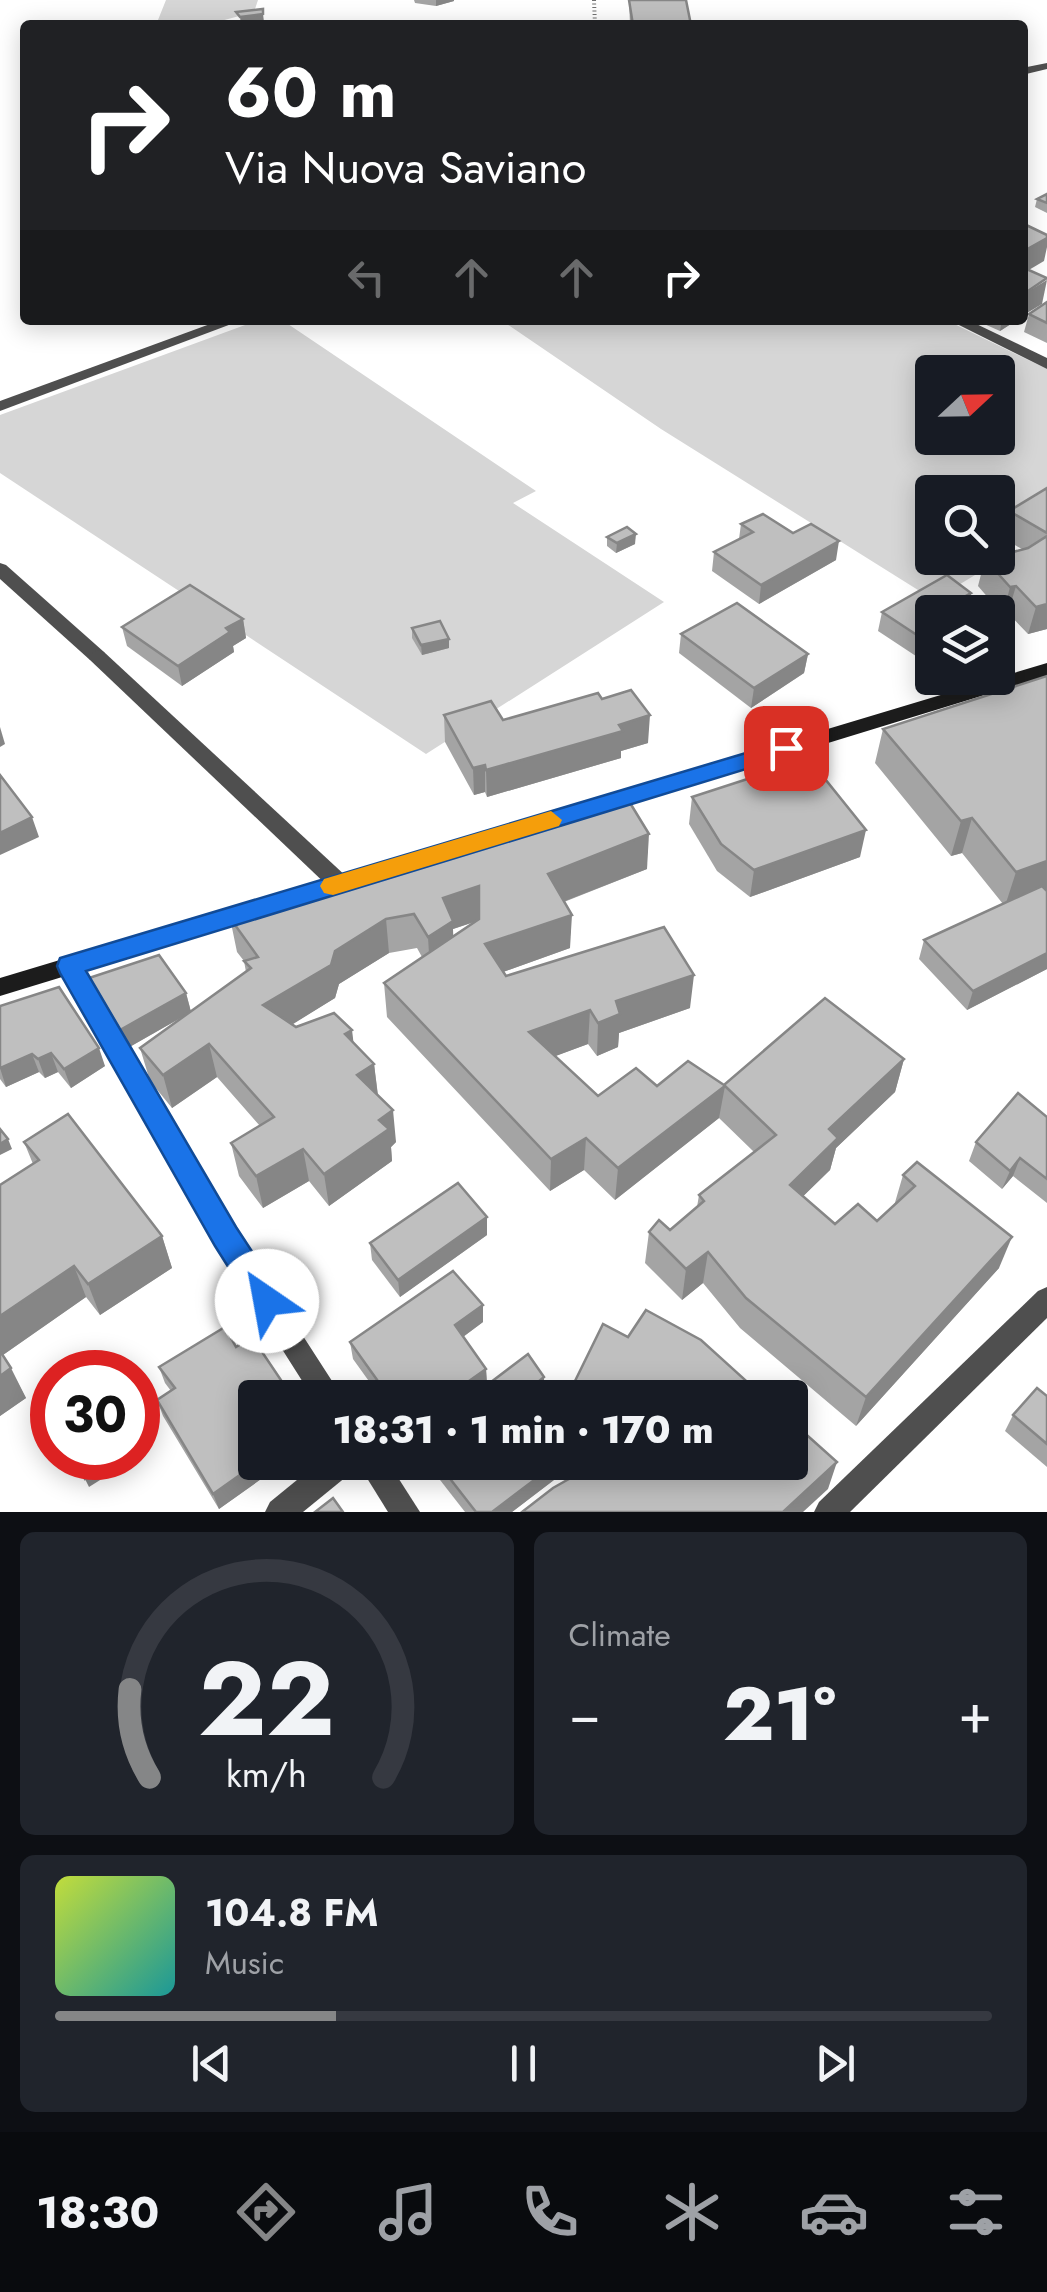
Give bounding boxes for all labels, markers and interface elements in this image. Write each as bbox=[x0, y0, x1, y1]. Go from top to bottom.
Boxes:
text: 60 m bbox=[225, 42, 397, 143]
icon: right bbox=[60, 60, 190, 190]
text: Via Nuova Saviano bbox=[225, 135, 586, 200]
icon: left bbox=[339, 250, 394, 305]
icon: ahead bbox=[444, 250, 499, 305]
icon: ahead bbox=[549, 250, 604, 305]
icon: right bbox=[654, 250, 709, 305]
north arrow bbox=[915, 355, 1015, 455]
map controls bbox=[915, 355, 1015, 695]
button: search bbox=[915, 475, 1015, 575]
button: layers bbox=[915, 595, 1015, 695]
pin bbox=[744, 706, 829, 791]
icon: arrive bbox=[759, 721, 814, 776]
position arrow bbox=[215, 1249, 319, 1353]
speed limit sign: 30 bbox=[30, 1350, 160, 1480]
text: 18:31 · 1 min · 170 m bbox=[332, 1402, 714, 1457]
text: Climate bbox=[569, 1612, 671, 1658]
text: 22 bbox=[199, 1624, 335, 1774]
text: 21° bbox=[723, 1660, 836, 1768]
text: − bbox=[569, 1674, 601, 1754]
text: + bbox=[958, 1674, 992, 1754]
text: km/h bbox=[226, 1749, 307, 1800]
text: 104.8 FM bbox=[205, 1885, 378, 1940]
text: Music bbox=[205, 1940, 284, 1986]
icon: previous bbox=[184, 2036, 239, 2091]
icon: pause bbox=[496, 2036, 551, 2091]
icon: next bbox=[808, 2036, 863, 2091]
icon: directions bbox=[231, 2177, 301, 2247]
icon: music bbox=[373, 2177, 443, 2247]
icon: phone bbox=[515, 2177, 585, 2247]
icon: climate bbox=[657, 2177, 727, 2247]
icon: car bbox=[799, 2177, 869, 2247]
icon: filters bbox=[941, 2177, 1011, 2247]
text: 18:30 bbox=[36, 2180, 159, 2245]

